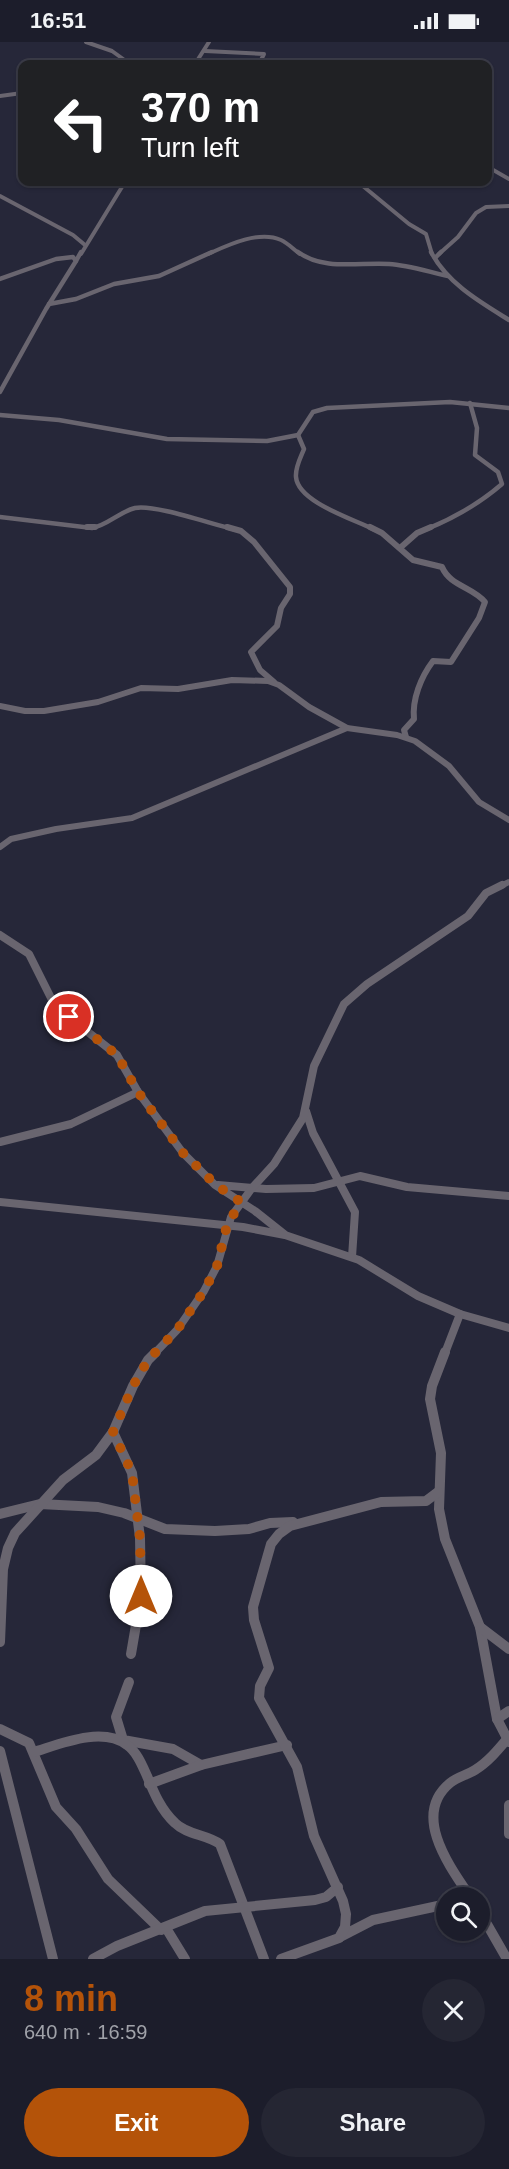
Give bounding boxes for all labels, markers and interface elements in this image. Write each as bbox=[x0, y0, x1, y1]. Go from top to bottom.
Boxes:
text: 16:51 bbox=[30, 8, 86, 33]
icon: left bbox=[42, 84, 120, 162]
text: 370 m bbox=[141, 84, 260, 131]
text: Turn left bbox=[141, 133, 239, 163]
pin bbox=[43, 991, 94, 1042]
icon: arrive bbox=[52, 1000, 85, 1033]
position arrow bbox=[109, 1564, 173, 1628]
map controls bbox=[436, 1887, 490, 1941]
button: search bbox=[436, 1887, 490, 1941]
text: 8 min bbox=[24, 1978, 118, 2019]
button: close bbox=[422, 1979, 485, 2042]
text: 640 m · 16:59 bbox=[24, 2021, 147, 2043]
button: Exit bbox=[24, 2088, 249, 2157]
button: Share bbox=[261, 2088, 485, 2157]

